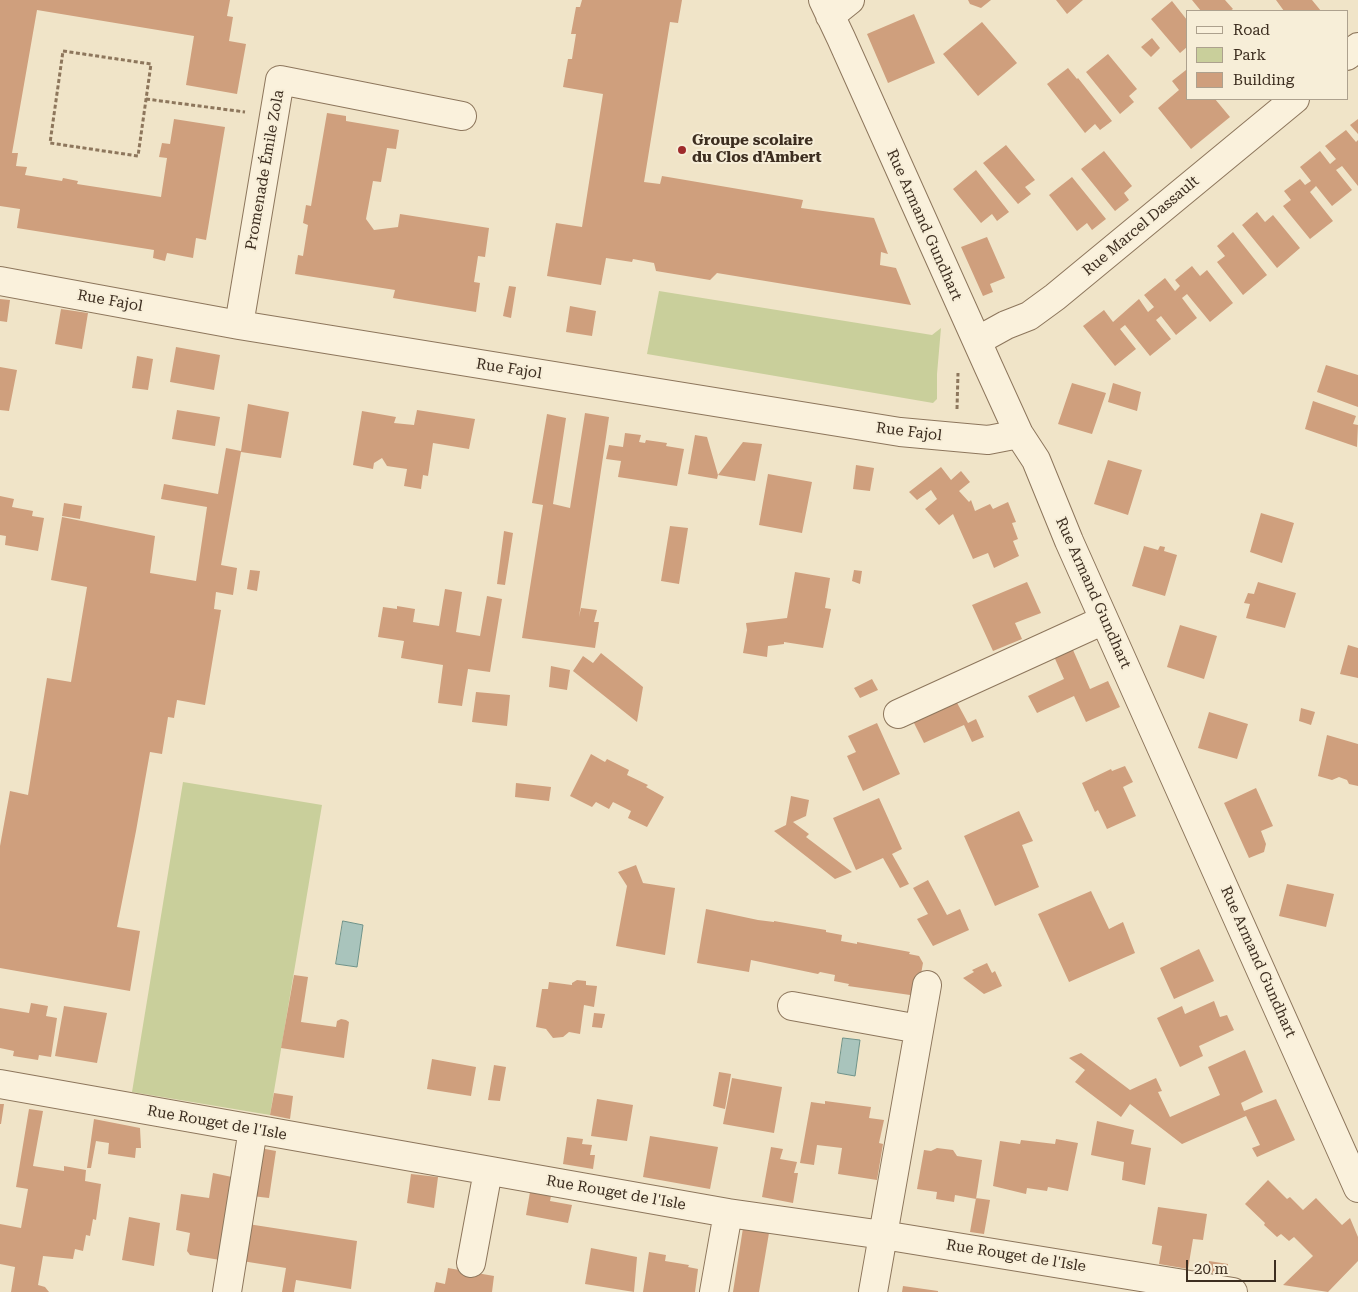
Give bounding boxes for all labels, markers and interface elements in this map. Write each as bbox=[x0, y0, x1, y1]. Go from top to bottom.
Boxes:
legend bbox=[1186, 10, 1348, 100]
text: Road bbox=[1233, 21, 1270, 39]
text: Park bbox=[1233, 46, 1266, 64]
text: Building bbox=[1233, 71, 1294, 89]
street label: Promenade Émile Zola bbox=[242, 89, 288, 251]
place label: Groupe scolaire du Clos d'Ambert bbox=[692, 132, 822, 167]
marker: Groupe scolaire du Clos d'Ambert bbox=[676, 144, 688, 156]
street label: Rue Armand Gundhart bbox=[883, 147, 965, 303]
street label: Rue Marcel Dassault bbox=[1079, 172, 1203, 280]
street label: Rue Fajol bbox=[76, 286, 144, 316]
street label: Rue Fajol bbox=[475, 355, 543, 383]
street label: Rue Fajol bbox=[875, 419, 943, 445]
street label: Rue Armand Gundhart bbox=[1052, 515, 1134, 671]
street label: Rue Armand Gundhart bbox=[1217, 884, 1299, 1040]
street label: Rue Rouget de l'Isle bbox=[146, 1102, 288, 1144]
street label: Rue Rouget de l'Isle bbox=[545, 1172, 687, 1214]
street label: Rue Rouget de l'Isle bbox=[945, 1236, 1087, 1276]
scale bar bbox=[1188, 1250, 1278, 1282]
text: 20 m bbox=[1194, 1260, 1228, 1278]

